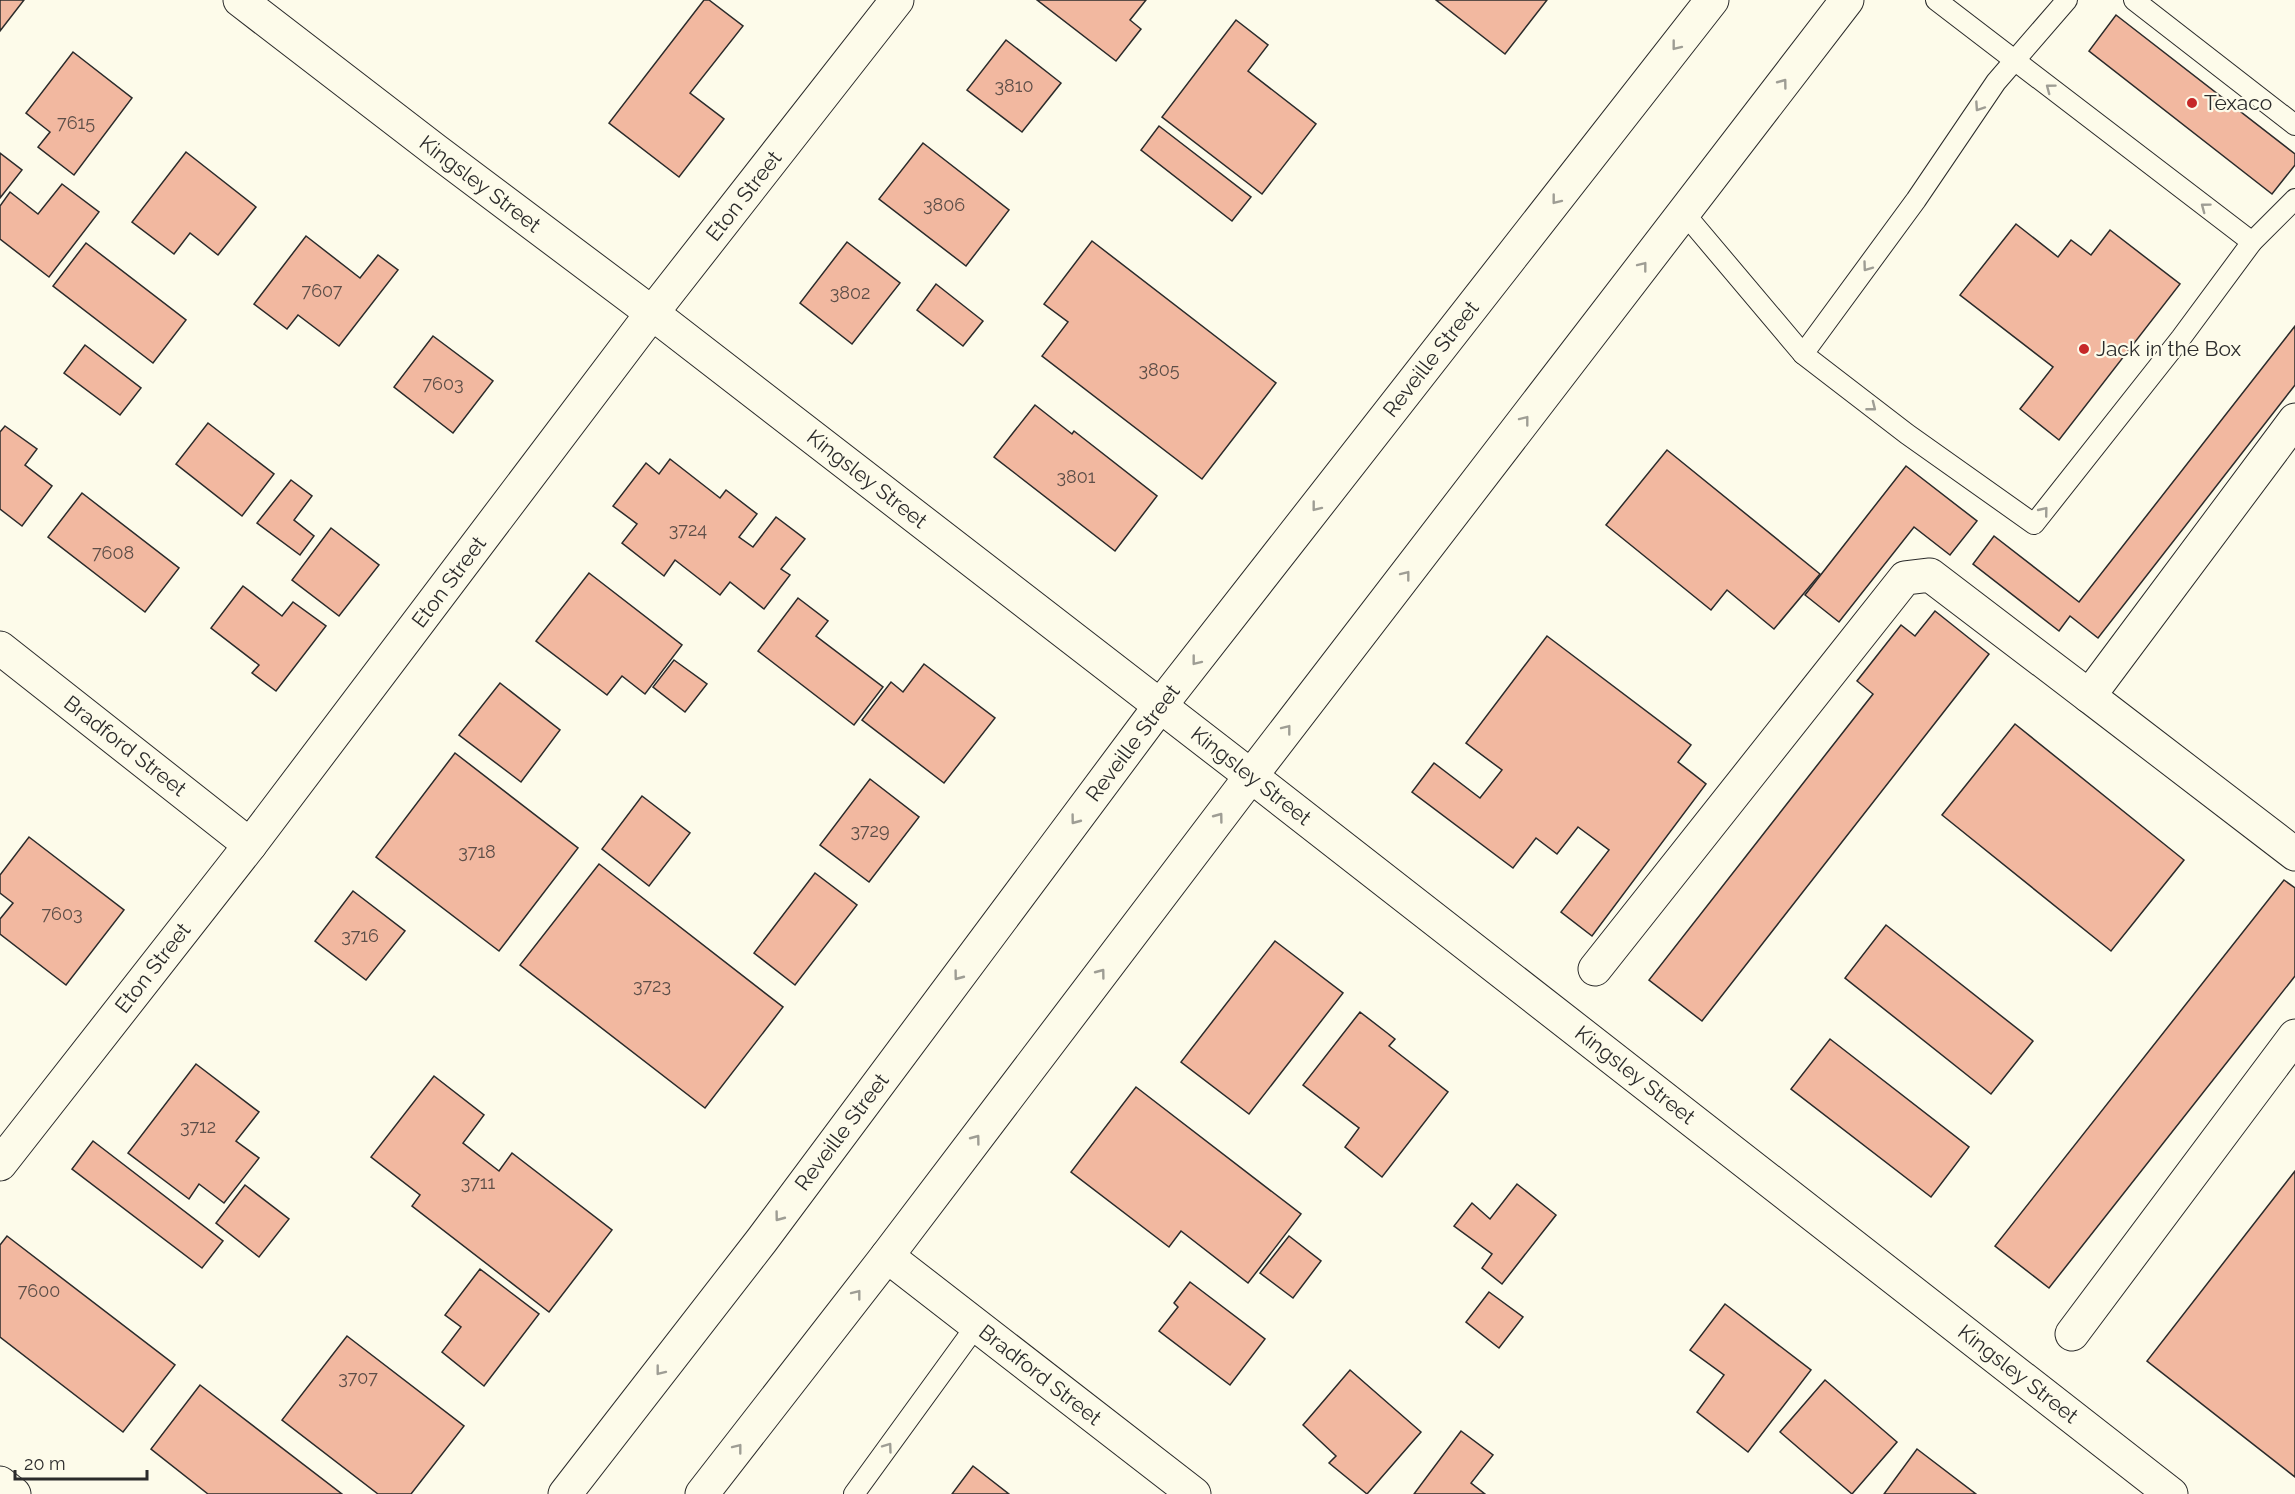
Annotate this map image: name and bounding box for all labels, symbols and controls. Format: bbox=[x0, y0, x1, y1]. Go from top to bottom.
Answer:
one-way arrow bbox=[1672, 39, 1683, 50]
house number: 3810 bbox=[994, 75, 1034, 96]
one-way arrow bbox=[1776, 78, 1787, 89]
one-way arrow bbox=[2046, 84, 2057, 95]
place label: Texaco bbox=[2204, 90, 2272, 115]
marker: Texaco bbox=[2185, 96, 2199, 110]
one-way arrow bbox=[1975, 100, 1986, 111]
house number: 7615 bbox=[57, 112, 95, 133]
street label: Kingsley Street bbox=[415, 130, 546, 237]
street label: Eton Street bbox=[701, 146, 787, 246]
one-way arrow bbox=[1552, 193, 1563, 204]
house number: 3806 bbox=[923, 194, 965, 215]
one-way arrow bbox=[2201, 203, 2212, 214]
one-way arrow bbox=[1863, 260, 1874, 271]
one-way arrow bbox=[1636, 261, 1647, 272]
house number: 7607 bbox=[302, 280, 343, 301]
house number: 3802 bbox=[830, 282, 870, 303]
street label: Reveille Street bbox=[1378, 296, 1484, 422]
place label: Jack in the Box bbox=[2096, 336, 2242, 361]
marker: Jack in the Box bbox=[2077, 342, 2091, 356]
house number: 3805 bbox=[1138, 359, 1180, 380]
house number: 7603 bbox=[422, 373, 464, 394]
one-way arrow bbox=[1865, 400, 1876, 411]
one-way arrow bbox=[1517, 416, 1528, 427]
street label: Kingsley Street bbox=[802, 424, 932, 533]
house number: 3801 bbox=[1056, 466, 1096, 487]
one-way arrow bbox=[1313, 500, 1324, 511]
one-way arrow bbox=[2037, 507, 2048, 518]
house number: 3724 bbox=[669, 519, 707, 540]
street label: Eton Street bbox=[406, 531, 491, 632]
house number: 7608 bbox=[92, 542, 134, 563]
one-way arrow bbox=[1398, 570, 1409, 581]
one-way arrow bbox=[1192, 654, 1203, 665]
street label: Reveille Street bbox=[1080, 679, 1185, 806]
street label: Bradford Street bbox=[59, 690, 192, 801]
street label: Kingsley Street bbox=[1186, 721, 1316, 830]
one-way arrow bbox=[1279, 725, 1290, 736]
one-way arrow bbox=[1071, 813, 1082, 824]
one-way arrow bbox=[1212, 813, 1223, 824]
house number: 3729 bbox=[850, 820, 890, 841]
house number: 3718 bbox=[458, 841, 496, 862]
house number: 7603 bbox=[41, 903, 83, 924]
street label: Eton Street bbox=[110, 918, 196, 1018]
house number: 3716 bbox=[341, 925, 379, 946]
one-way arrow bbox=[1094, 968, 1105, 979]
one-way arrow bbox=[955, 970, 966, 981]
house number: 3723 bbox=[633, 975, 671, 996]
street label: Kingsley Street bbox=[1570, 1020, 1700, 1129]
street label: Reveille Street bbox=[789, 1068, 894, 1195]
house number: 3712 bbox=[180, 1116, 216, 1137]
one-way arrow bbox=[968, 1134, 979, 1145]
house number: 3711 bbox=[461, 1172, 496, 1193]
one-way arrow bbox=[775, 1210, 786, 1221]
house number: 7600 bbox=[18, 1280, 60, 1301]
one-way arrow bbox=[850, 1290, 861, 1301]
street label: Bradford Street bbox=[974, 1319, 1107, 1430]
street label: Kingsley Street bbox=[1953, 1319, 2083, 1428]
one-way arrow bbox=[656, 1364, 667, 1375]
house number: 3707 bbox=[338, 1367, 378, 1388]
one-way arrow bbox=[881, 1442, 892, 1453]
scale bar bbox=[15, 1443, 147, 1481]
one-way arrow bbox=[730, 1444, 741, 1455]
text: 20 m bbox=[24, 1453, 66, 1474]

